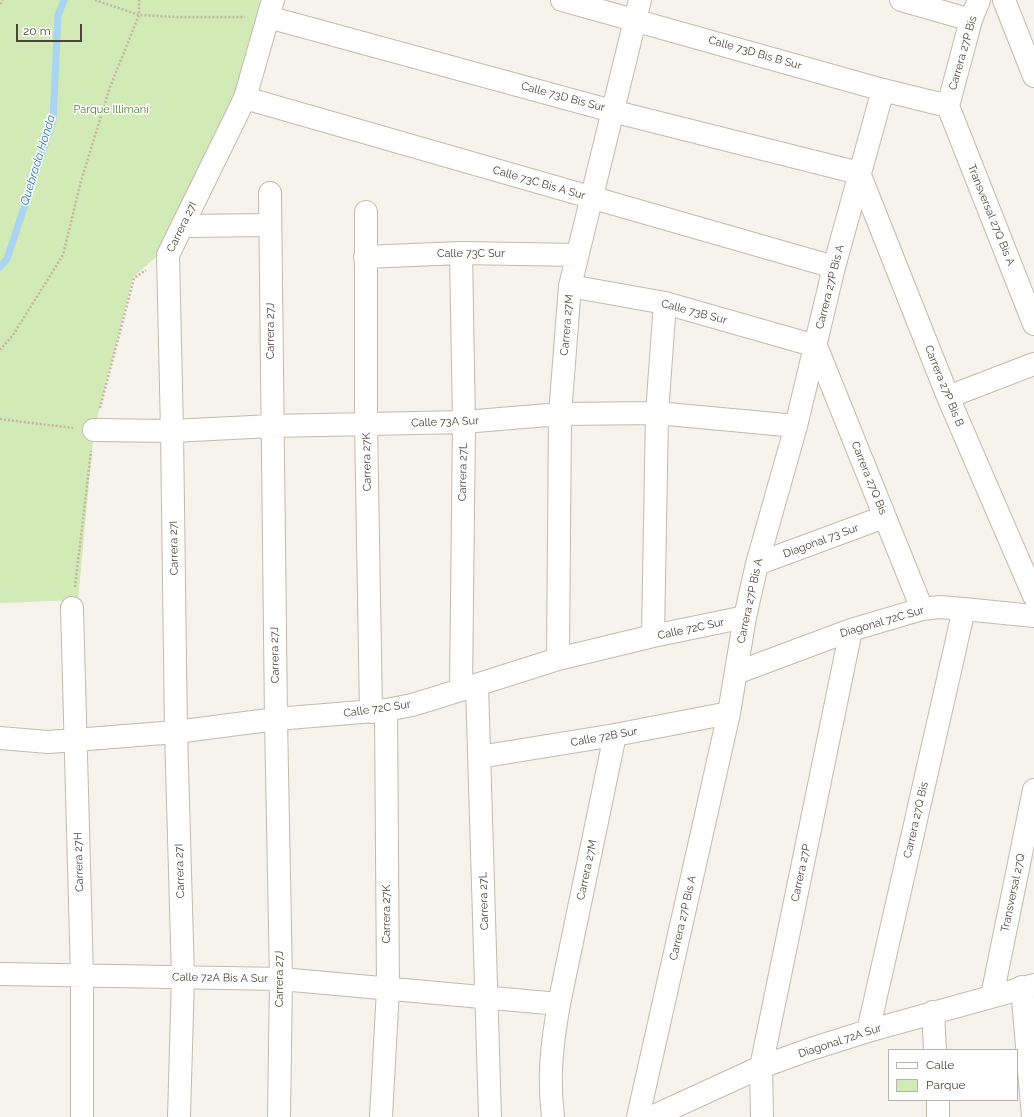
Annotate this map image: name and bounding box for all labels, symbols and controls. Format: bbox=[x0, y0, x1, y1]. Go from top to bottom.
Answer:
street label: Carrera 27P Bis bbox=[946, 14, 980, 92]
scale bar bbox=[18, 16, 84, 42]
text: 20 m bbox=[23, 24, 51, 38]
street label: Calle 73D Bis B Sur bbox=[707, 33, 803, 73]
street label: Calle 73D Bis Sur bbox=[520, 79, 606, 115]
park label: Parque Illimaní bbox=[73, 103, 149, 117]
water label: Quebrada Honda bbox=[17, 113, 59, 207]
street label: Transversal 27Q Bis A bbox=[965, 162, 1017, 268]
street label: Calle 73C Bis A Sur bbox=[491, 163, 587, 203]
street label: Carrera 27I bbox=[164, 200, 200, 254]
street label: Carrera 27P Bis A bbox=[813, 243, 847, 331]
street label: Calle 73C Sur bbox=[437, 247, 505, 261]
street label: Carrera 27M bbox=[558, 294, 576, 356]
street label: Calle 73B Sur bbox=[660, 297, 728, 327]
street label: Carrera 27J bbox=[264, 303, 278, 359]
street label: Carrera 27P Bis B bbox=[922, 343, 966, 429]
street label: Calle 73A Sur bbox=[411, 414, 479, 430]
street label: Carrera 27K bbox=[360, 432, 374, 492]
street label: Carrera 27Q Bis bbox=[848, 439, 890, 517]
street label: Carrera 27L bbox=[456, 443, 470, 501]
street label: Carrera 27I bbox=[167, 521, 181, 575]
street label: Diagonal 73 Sur bbox=[781, 521, 861, 561]
street label: Carrera 27P Bis A bbox=[735, 557, 765, 645]
street label: Diagonal 72C Sur bbox=[838, 604, 926, 640]
street label: Calle 72C Sur bbox=[656, 615, 726, 643]
street label: Carrera 27J bbox=[268, 627, 282, 683]
street label: Calle 72C Sur bbox=[342, 698, 412, 720]
street label: Calle 72B Sur bbox=[570, 725, 638, 749]
street label: Carrera 27Q Bis bbox=[901, 781, 931, 859]
street label: Carrera 27H bbox=[71, 832, 87, 892]
street label: Carrera 27M bbox=[574, 839, 600, 901]
street label: Carrera 27P bbox=[788, 843, 814, 903]
street label: Carrera 27I bbox=[172, 844, 188, 898]
street label: Transversal 27Q bbox=[998, 852, 1028, 934]
street label: Carrera 27L bbox=[476, 872, 492, 930]
street label: Carrera 27P Bis A bbox=[667, 874, 699, 962]
street label: Carrera 27K bbox=[380, 885, 394, 943]
street label: Carrera 27J bbox=[273, 951, 287, 1007]
street label: Calle 72A Bis A Sur bbox=[172, 971, 268, 985]
street label: Diagonal 72A Sur bbox=[797, 1021, 883, 1061]
legend bbox=[888, 1049, 1018, 1101]
text: Calle bbox=[926, 1058, 954, 1072]
text: Parque bbox=[926, 1078, 966, 1092]

